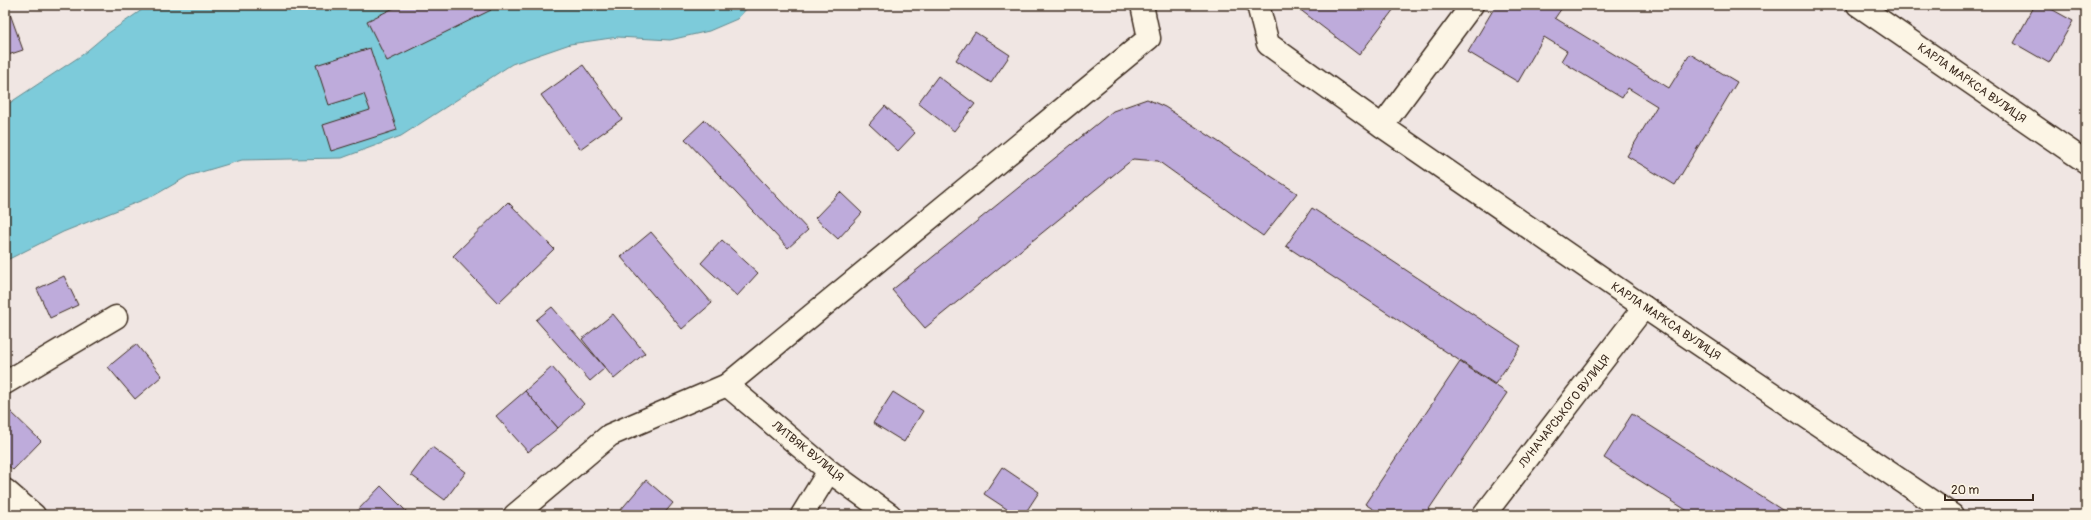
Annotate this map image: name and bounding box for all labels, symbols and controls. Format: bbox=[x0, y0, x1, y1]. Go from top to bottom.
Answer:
street label: КАРЛА МАРКСА ВУЛИЦЯ bbox=[1914, 40, 2029, 127]
street label: КАРЛА МАРКСА ВУЛИЦЯ bbox=[1608, 279, 1724, 364]
street label: ЛУНАЧАРСЬКОГО ВУЛИЦЯ bbox=[1515, 352, 1613, 472]
street label: ЛИТВЯК ВУЛИЦЯ bbox=[768, 417, 847, 485]
scale bar bbox=[1945, 476, 2033, 502]
text: 20 m bbox=[1951, 483, 1980, 498]

